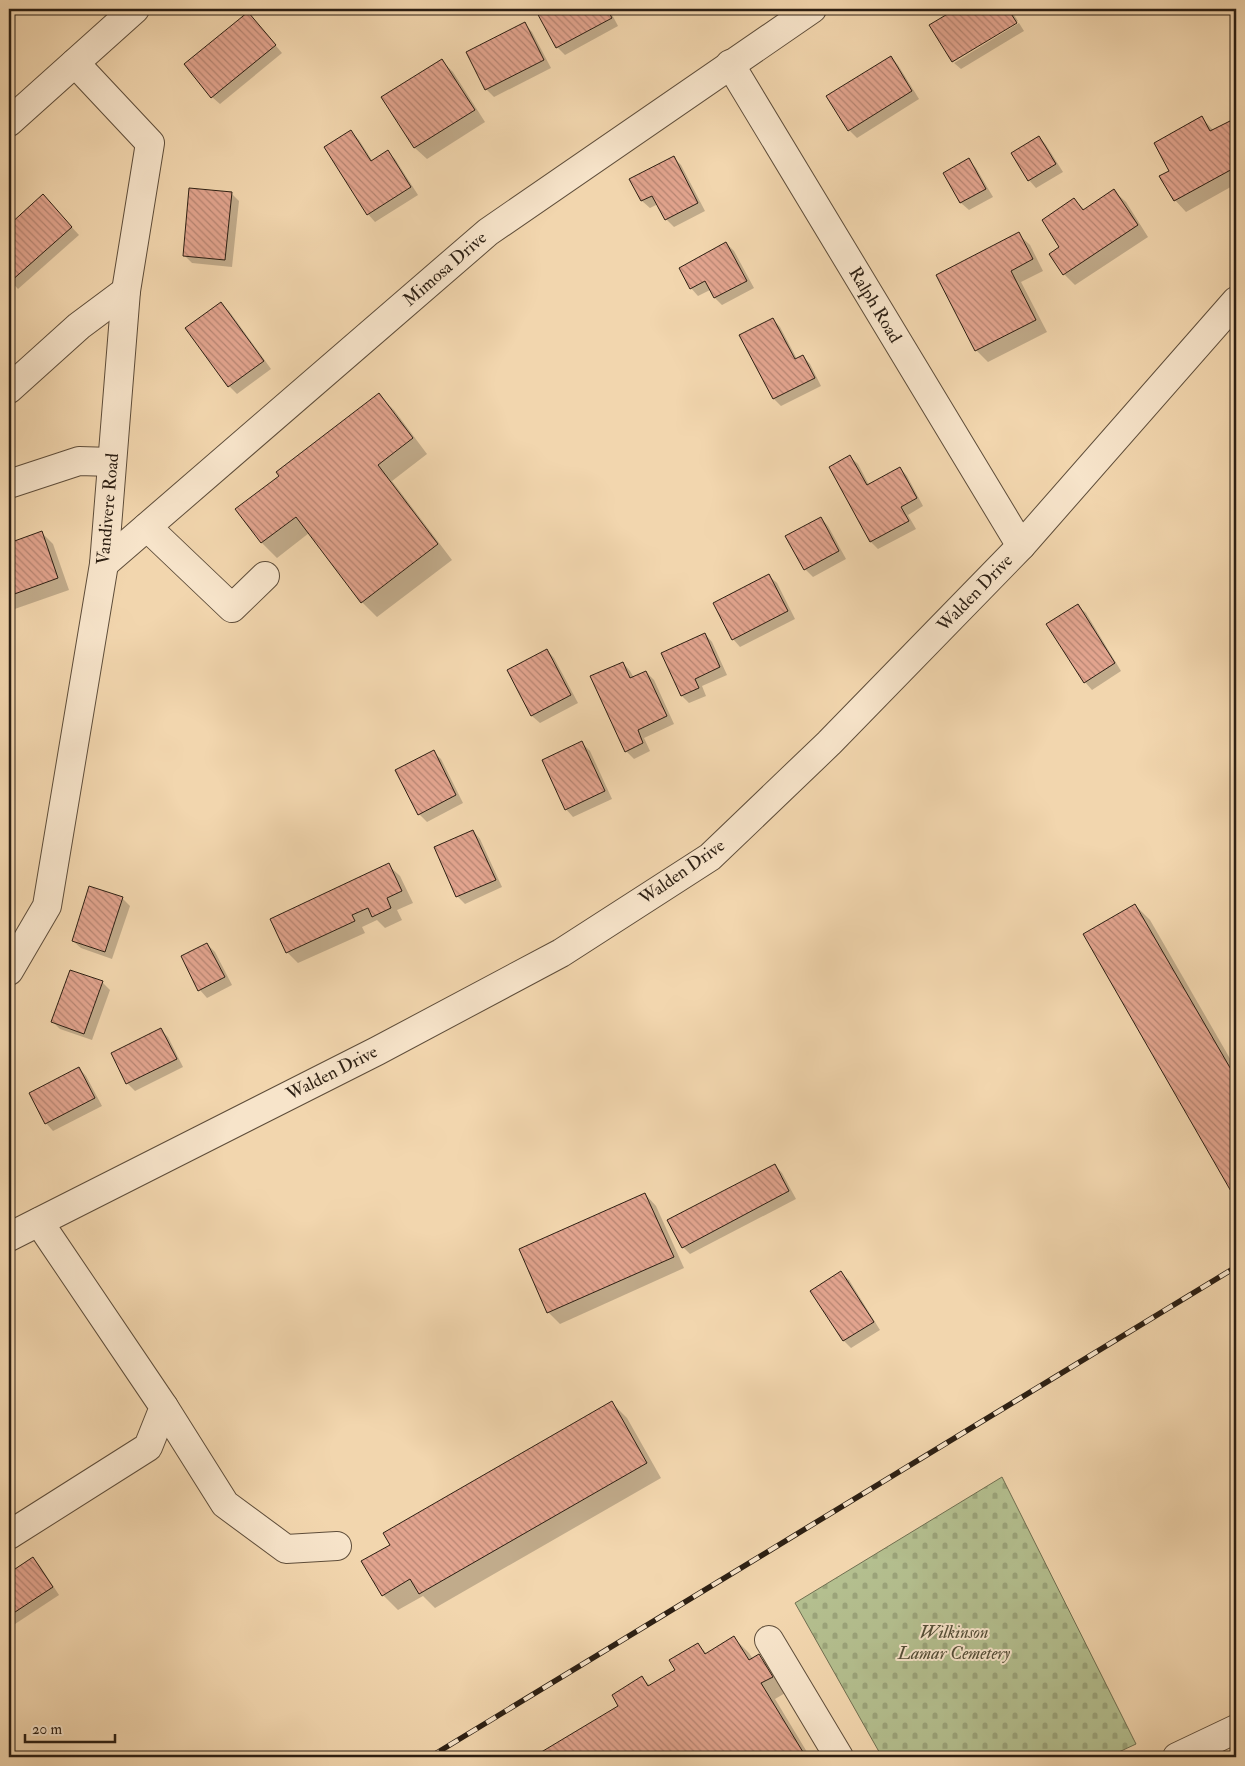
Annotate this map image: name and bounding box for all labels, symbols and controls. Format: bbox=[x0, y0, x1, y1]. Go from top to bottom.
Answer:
street label: Mimosa Drive bbox=[398, 226, 492, 312]
street label: Ralph Road bbox=[843, 263, 907, 347]
street label: Vandivere Road bbox=[92, 452, 124, 566]
street label: Walden Drive bbox=[932, 549, 1018, 637]
street label: Walden Drive bbox=[634, 834, 730, 910]
street label: Walden Drive bbox=[282, 1040, 382, 1106]
park label: Wilkinson Lamar Cemetery bbox=[897, 1621, 1011, 1665]
scale bar bbox=[25, 1711, 115, 1743]
text: 20 m bbox=[32, 1720, 62, 1739]

